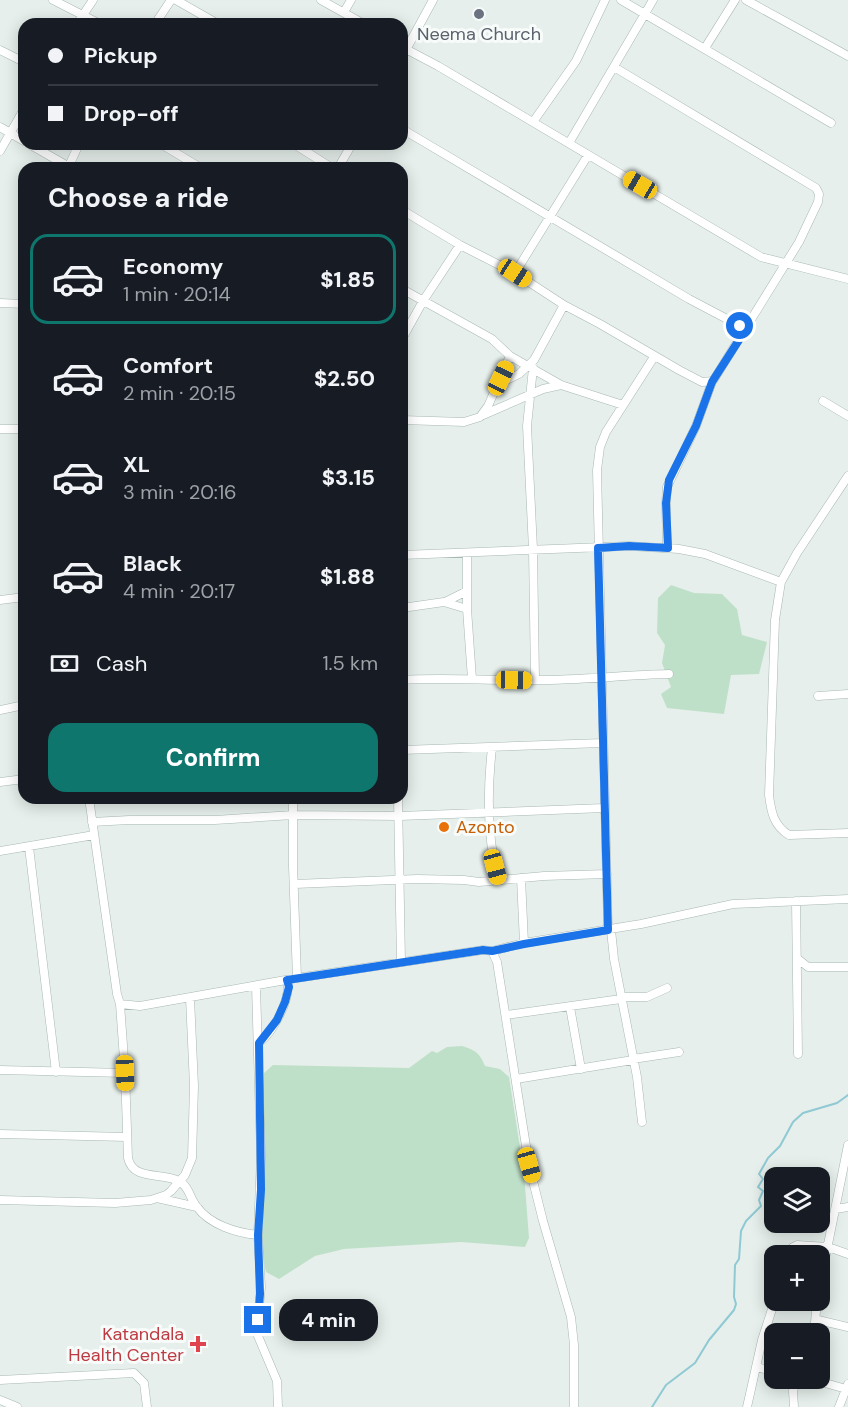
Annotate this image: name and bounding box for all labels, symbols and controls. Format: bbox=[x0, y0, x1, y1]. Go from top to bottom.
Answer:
marker: Neema Church bbox=[472, 7, 486, 21]
place label: Neema Church bbox=[417, 22, 541, 46]
text: Pickup bbox=[84, 41, 158, 70]
text: Drop-off bbox=[84, 99, 179, 128]
car bbox=[620, 168, 660, 202]
text: Choose a ride bbox=[48, 180, 229, 215]
icon: car bbox=[51, 252, 105, 306]
text: Economy bbox=[123, 252, 223, 281]
car bbox=[495, 256, 535, 290]
text: $1.85 bbox=[320, 265, 375, 294]
text: 1 min · 20:14 bbox=[123, 281, 231, 307]
route start bbox=[726, 312, 753, 339]
icon: car bbox=[51, 351, 105, 405]
text: Comfort bbox=[123, 351, 213, 380]
car bbox=[485, 358, 517, 398]
text: $2.50 bbox=[314, 364, 375, 393]
text: 2 min · 20:15 bbox=[123, 380, 236, 406]
icon: car bbox=[51, 450, 105, 504]
text: XL bbox=[123, 450, 150, 479]
text: $3.15 bbox=[322, 463, 375, 492]
text: 3 min · 20:16 bbox=[123, 479, 237, 505]
icon: car bbox=[51, 549, 105, 603]
text: Black bbox=[123, 549, 182, 578]
text: $1.88 bbox=[320, 562, 375, 591]
text: 4 min · 20:17 bbox=[123, 578, 235, 604]
icon: cash bbox=[48, 647, 81, 680]
text: Cash bbox=[96, 649, 147, 678]
text: 1.5 km bbox=[322, 650, 378, 676]
car bbox=[496, 671, 532, 689]
button: Confirm bbox=[48, 723, 378, 792]
place label: Azonto bbox=[456, 815, 515, 839]
marker: Azonto bbox=[437, 820, 451, 834]
car bbox=[482, 847, 508, 887]
car bbox=[115, 1055, 135, 1091]
car bbox=[515, 1145, 543, 1185]
map controls bbox=[764, 1167, 830, 1389]
button: layers bbox=[764, 1167, 830, 1233]
button: + bbox=[764, 1245, 830, 1311]
callout: 4 min bbox=[279, 1299, 378, 1341]
route end bbox=[244, 1306, 271, 1333]
text: 4 min bbox=[301, 1307, 356, 1333]
place label: Katandala Health Center bbox=[68, 1322, 184, 1367]
button: − bbox=[764, 1323, 830, 1389]
marker: Katandala Health Center bbox=[189, 1335, 207, 1353]

